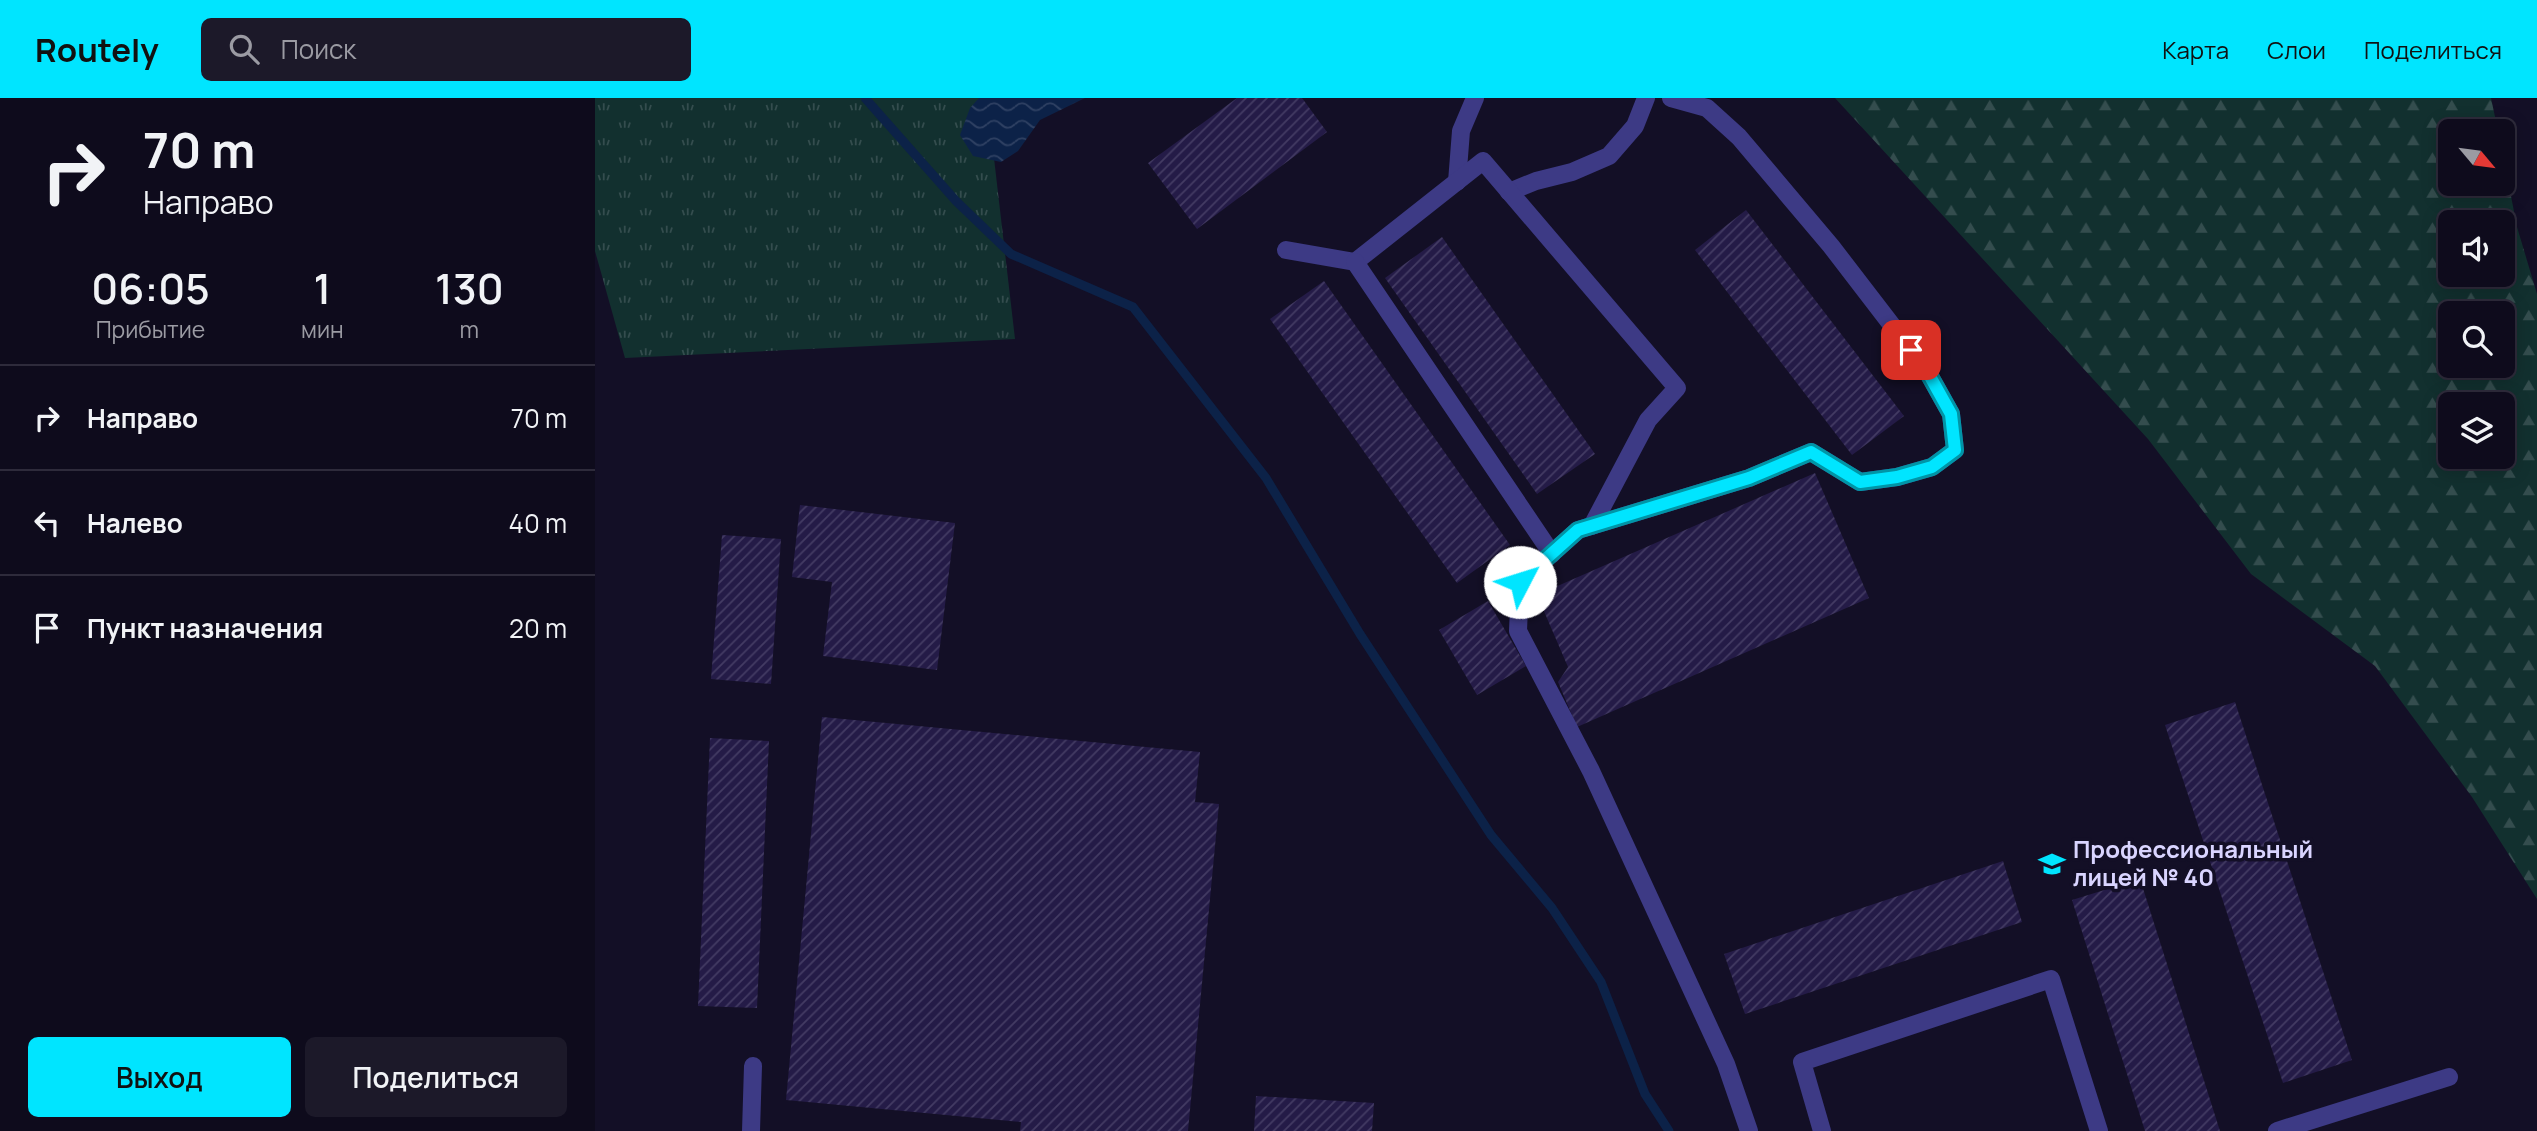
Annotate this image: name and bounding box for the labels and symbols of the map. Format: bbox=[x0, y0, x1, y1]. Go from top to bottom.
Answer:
north arrow bbox=[2438, 119, 2515, 196]
pin bbox=[1881, 320, 1941, 380]
position arrow bbox=[1483, 545, 1557, 619]
place label: Профессиональный лицей № 40 bbox=[2073, 832, 2313, 893]
school or university icon: Профессиональный лицей № 40 bbox=[2037, 849, 2067, 879]

